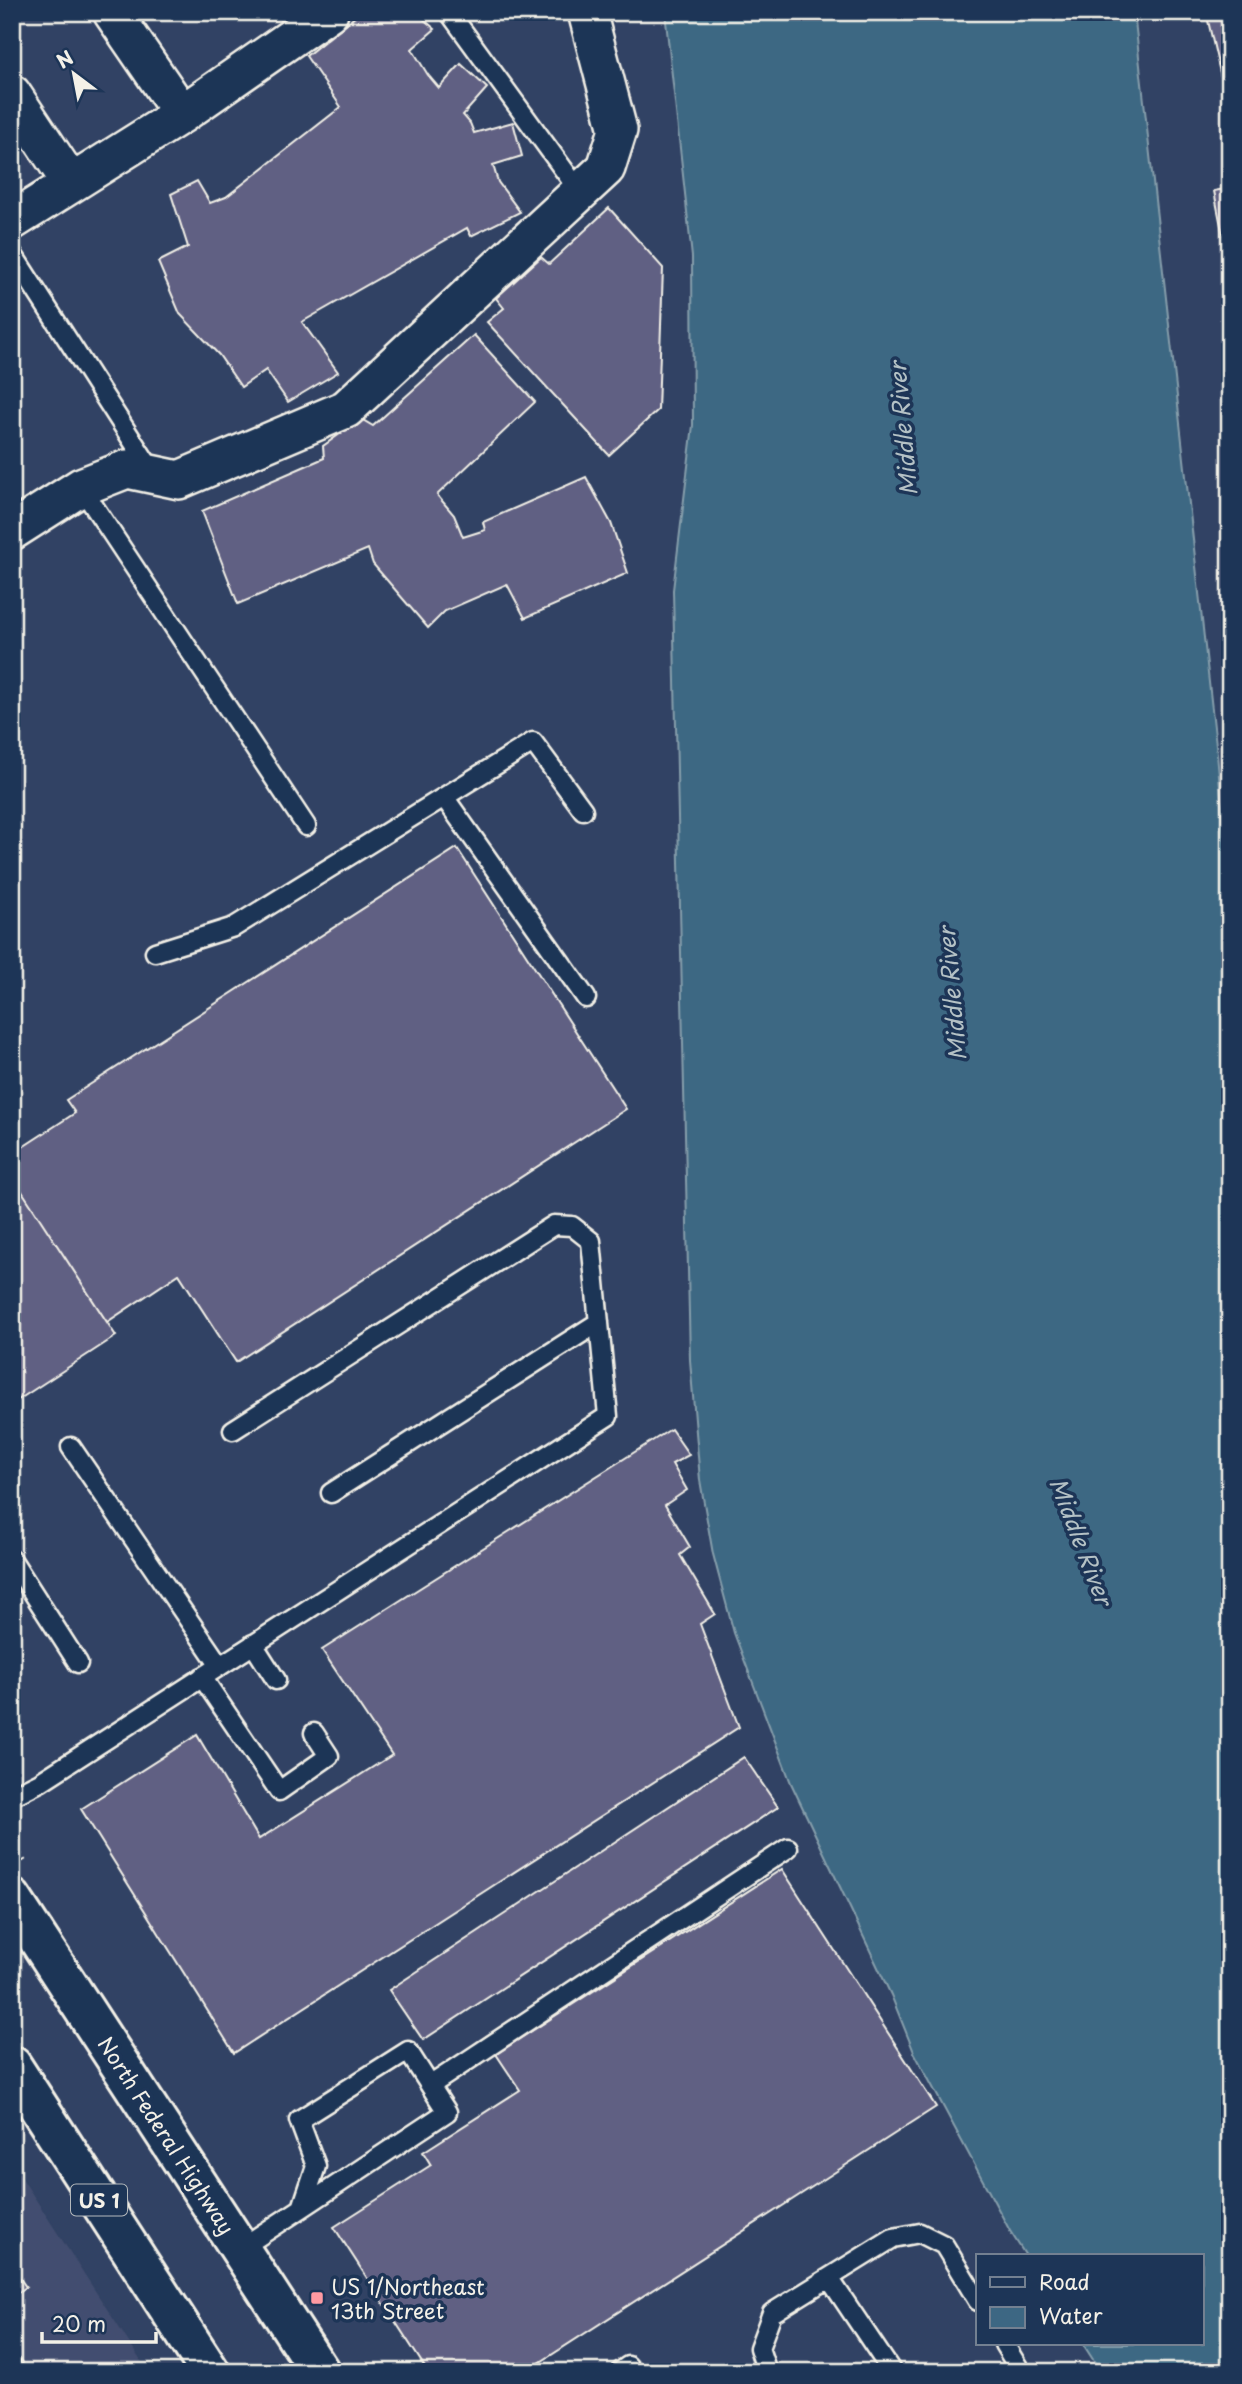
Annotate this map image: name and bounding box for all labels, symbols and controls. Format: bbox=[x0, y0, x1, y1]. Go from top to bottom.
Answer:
north arrow bbox=[38, 38, 108, 108]
text: N bbox=[51, 43, 78, 75]
water label: Middle River bbox=[878, 357, 925, 497]
water label: Middle River bbox=[927, 922, 974, 1062]
water label: Middle River bbox=[1042, 1472, 1124, 1613]
street label: North Federal Highway bbox=[91, 2030, 243, 2240]
road number: US 1 bbox=[71, 2184, 127, 2216]
legend bbox=[976, 2254, 1204, 2346]
text: Road bbox=[1039, 2265, 1090, 2297]
place label: US 1/Northeast 13th Street bbox=[331, 2270, 485, 2326]
marker: US 1/Northeast 13th Street bbox=[309, 2290, 325, 2306]
text: Water bbox=[1039, 2299, 1103, 2331]
scale bar bbox=[42, 2300, 156, 2344]
text: 20 m bbox=[52, 2307, 106, 2339]

